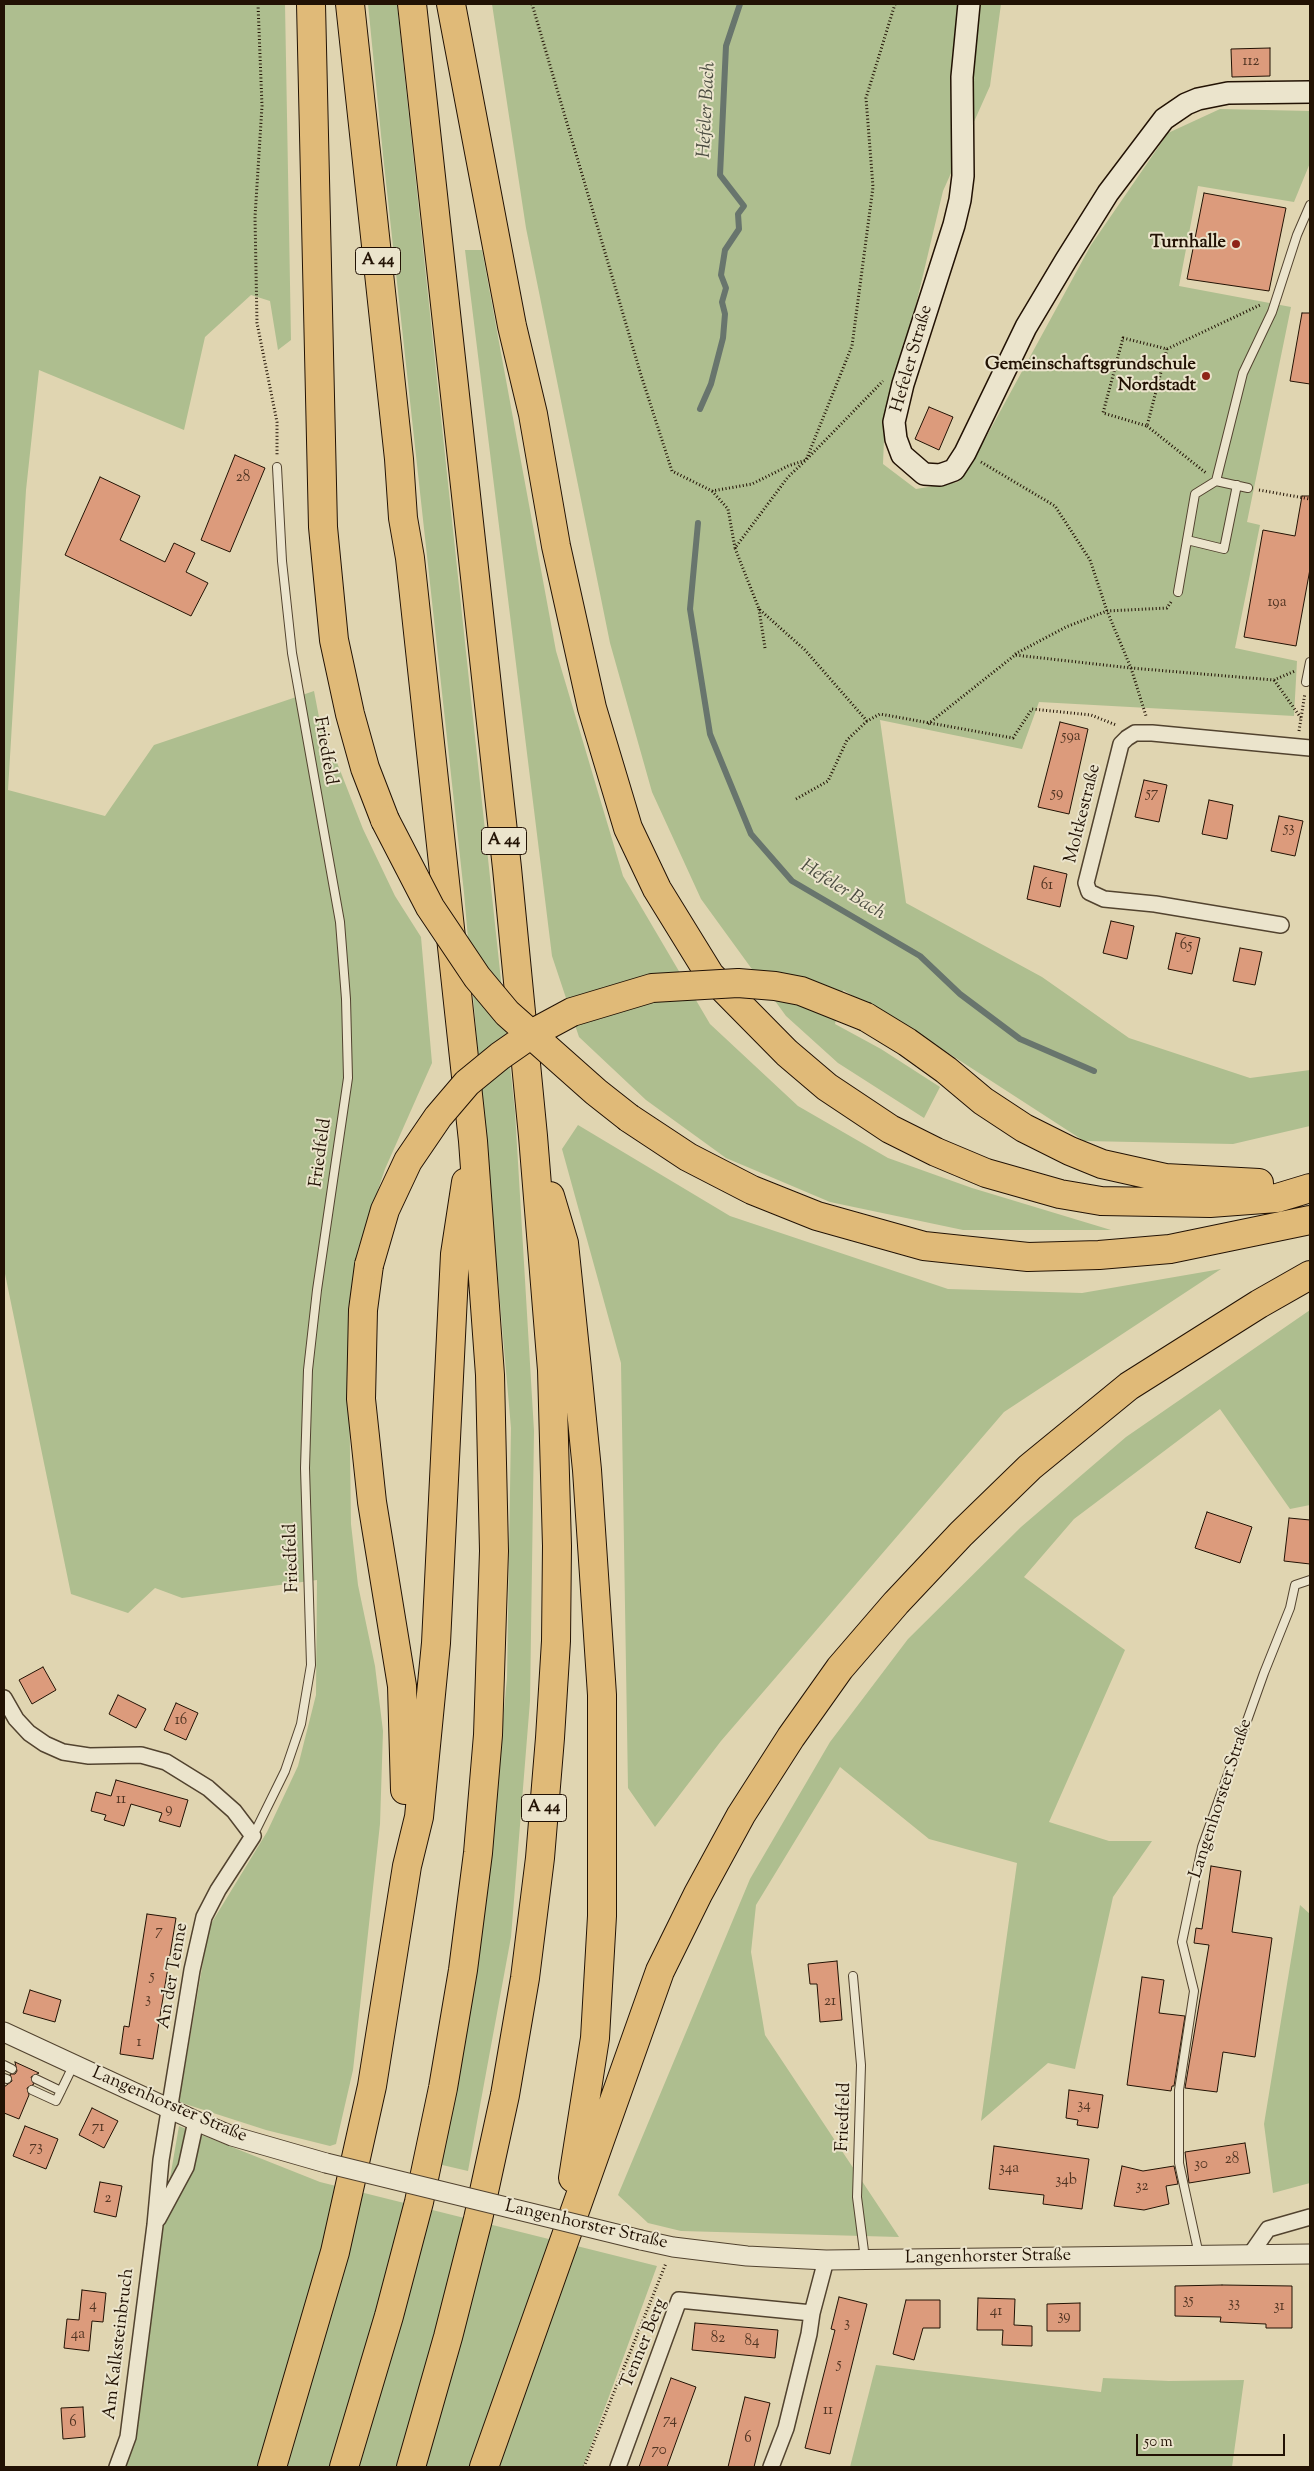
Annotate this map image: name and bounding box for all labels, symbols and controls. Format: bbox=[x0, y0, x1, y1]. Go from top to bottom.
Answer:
house number: 112 bbox=[1242, 53, 1260, 71]
water label: Hefeler Bach bbox=[694, 62, 722, 158]
place label: Turnhalle bbox=[1150, 233, 1226, 255]
marker: Turnhalle bbox=[1230, 238, 1242, 250]
road number: A 44 bbox=[356, 248, 400, 274]
street label: Hefeler Straße bbox=[887, 303, 939, 415]
place label: Gemeinschaftsgrundschule Nordstadt bbox=[985, 355, 1196, 398]
marker: Gemeinschaftsgrundschule Nordstadt bbox=[1200, 370, 1212, 382]
house number: 28 bbox=[236, 469, 250, 487]
house number: 19a bbox=[1267, 594, 1287, 612]
street label: Friedfeld bbox=[307, 715, 341, 787]
house number: 59a bbox=[1061, 728, 1081, 746]
street label: Moltkestraße bbox=[1061, 762, 1107, 866]
house number: 59 bbox=[1051, 785, 1063, 803]
house number: 57 bbox=[1146, 785, 1158, 803]
house number: 53 bbox=[1283, 820, 1295, 838]
road number: A 44 bbox=[482, 828, 526, 854]
water label: Hefeler Bach bbox=[795, 856, 889, 926]
house number: 61 bbox=[1041, 877, 1053, 895]
house number: 65 bbox=[1180, 937, 1192, 955]
street label: Friedfeld bbox=[306, 1117, 338, 1189]
street label: Friedfeld bbox=[281, 1523, 305, 1593]
house number: 16 bbox=[175, 1712, 187, 1730]
street label: Langenhorster Straße bbox=[1186, 1717, 1258, 1881]
house number: 11 bbox=[116, 1791, 126, 1809]
road number: A 44 bbox=[522, 1795, 566, 1822]
house number: 9 bbox=[165, 1801, 173, 1819]
street label: An der Tenne bbox=[154, 1921, 194, 2031]
house number: 7 bbox=[155, 1923, 163, 1941]
house number: 5 bbox=[149, 1968, 155, 1986]
house number: 3 bbox=[145, 1991, 151, 2009]
house number: 21 bbox=[824, 1993, 836, 2011]
house number: 1 bbox=[136, 2034, 142, 2052]
street label: Langenhorster Straße bbox=[88, 2064, 250, 2148]
street label: Friedfeld bbox=[833, 2082, 857, 2152]
house number: 34 bbox=[1077, 2097, 1091, 2115]
house number: 71 bbox=[92, 2119, 104, 2137]
house number: 73 bbox=[29, 2139, 43, 2157]
house number: 28 bbox=[1225, 2151, 1239, 2169]
house number: 30 bbox=[1194, 2156, 1208, 2174]
house number: 34a bbox=[999, 2160, 1019, 2178]
house number: 34b bbox=[1055, 2172, 1077, 2190]
house number: 32 bbox=[1135, 2178, 1149, 2196]
house number: 2 bbox=[104, 2190, 112, 2208]
street label: Langenhorster Straße bbox=[503, 2197, 669, 2255]
street label: Langenhorster Straße bbox=[905, 2246, 1071, 2270]
street label: Am Kalksteinbruch bbox=[100, 2267, 140, 2421]
house number: 35 bbox=[1182, 2292, 1194, 2310]
house number: 33 bbox=[1228, 2295, 1240, 2313]
street label: Tenner Berg bbox=[617, 2296, 673, 2392]
house number: 4 bbox=[89, 2297, 97, 2315]
house number: 31 bbox=[1273, 2298, 1285, 2316]
house number: 41 bbox=[990, 2303, 1002, 2321]
house number: 39 bbox=[1057, 2308, 1071, 2326]
house number: 3 bbox=[844, 2315, 850, 2333]
house number: 4a bbox=[71, 2326, 85, 2344]
house number: 82 bbox=[711, 2330, 725, 2348]
house number: 84 bbox=[745, 2333, 759, 2351]
house number: 5 bbox=[836, 2356, 842, 2374]
house number: 11 bbox=[823, 2402, 833, 2420]
house number: 74 bbox=[663, 2412, 677, 2430]
house number: 6 bbox=[69, 2414, 77, 2432]
scale bar bbox=[1139, 2424, 1288, 2456]
house number: 6 bbox=[744, 2430, 752, 2448]
text: 50 m bbox=[1144, 2432, 1173, 2453]
house number: 70 bbox=[651, 2442, 667, 2460]

